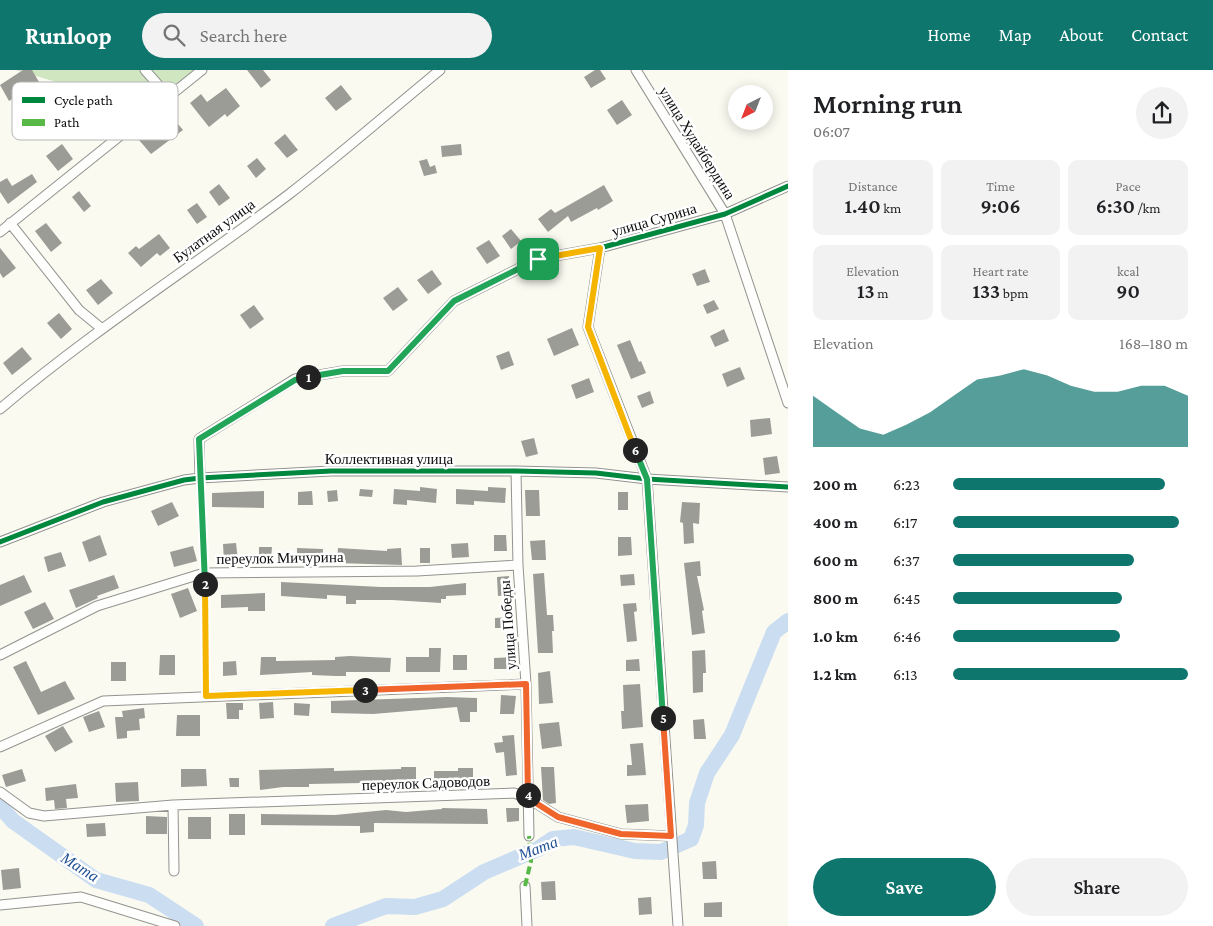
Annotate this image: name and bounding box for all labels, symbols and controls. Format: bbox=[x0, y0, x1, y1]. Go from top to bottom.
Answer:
search box bbox=[142, 13, 492, 58]
icon: search bbox=[160, 21, 188, 49]
text: Runloop bbox=[25, 22, 112, 49]
text: Search here bbox=[200, 25, 287, 46]
text: Home bbox=[928, 25, 971, 45]
text: Map bbox=[999, 25, 1031, 45]
text: About bbox=[1059, 25, 1103, 45]
text: Contact bbox=[1131, 25, 1188, 45]
legend bbox=[12, 82, 178, 140]
street label: улица Худайбердина bbox=[656, 84, 738, 203]
north arrow bbox=[728, 85, 772, 130]
map controls bbox=[728, 85, 773, 130]
button: share bbox=[1136, 87, 1188, 139]
text: Morning run bbox=[813, 88, 962, 119]
text: Cycle path bbox=[54, 92, 113, 108]
text: Path bbox=[54, 114, 80, 130]
text: 06:07 bbox=[813, 123, 850, 140]
text: Distance bbox=[848, 178, 897, 194]
text: Time bbox=[986, 178, 1015, 194]
text: Pace bbox=[1116, 178, 1141, 194]
text: 1.40 bbox=[845, 194, 881, 218]
text: 9:06 bbox=[980, 194, 1021, 218]
text: 6:30 bbox=[1096, 194, 1135, 218]
street label: Булатная улица bbox=[170, 196, 258, 266]
street label: улица Сурина bbox=[610, 200, 698, 240]
text: km bbox=[881, 200, 901, 216]
text: /km bbox=[1135, 200, 1161, 216]
pin bbox=[517, 238, 559, 280]
icon: arrive bbox=[524, 245, 552, 273]
text: Elevation bbox=[846, 263, 899, 279]
text: Heart rate bbox=[973, 263, 1028, 279]
text: kcal bbox=[1117, 263, 1139, 279]
text: 13 bbox=[857, 279, 875, 303]
text: 133 bbox=[972, 279, 1000, 303]
text: 90 bbox=[1116, 279, 1140, 303]
text: m bbox=[875, 285, 889, 301]
text: bpm bbox=[1000, 285, 1029, 301]
text: Elevation bbox=[813, 335, 874, 352]
text: 168–180 m bbox=[1119, 335, 1188, 352]
pin: 1 bbox=[296, 364, 320, 390]
text: 1 bbox=[306, 369, 311, 385]
pin: 6 bbox=[622, 438, 648, 462]
text: 6 bbox=[632, 442, 639, 458]
street label: Коллективная улица bbox=[325, 451, 454, 467]
text: 200 m bbox=[813, 476, 857, 493]
text: 6:23 bbox=[893, 476, 920, 493]
text: 400 m bbox=[813, 514, 858, 531]
text: 6:17 bbox=[893, 514, 917, 531]
street label: переулок Мичурина bbox=[216, 549, 344, 567]
text: 600 m bbox=[813, 552, 858, 569]
text: 6:37 bbox=[893, 552, 920, 569]
pin: 2 bbox=[192, 572, 218, 596]
text: 2 bbox=[202, 576, 209, 592]
street label: улица Победы bbox=[497, 580, 519, 670]
text: 800 m bbox=[813, 590, 858, 607]
text: 6:45 bbox=[893, 590, 920, 607]
text: 1.0 km bbox=[813, 628, 858, 645]
text: 6:46 bbox=[893, 628, 921, 645]
text: 1.2 km bbox=[813, 666, 857, 683]
text: 6:13 bbox=[893, 666, 918, 683]
pin: 3 bbox=[352, 678, 378, 702]
text: 3 bbox=[362, 682, 369, 698]
pin: 5 bbox=[650, 706, 676, 730]
text: 5 bbox=[660, 710, 667, 726]
street label: переулок Садоводов bbox=[362, 773, 490, 793]
pin: 4 bbox=[516, 782, 540, 808]
text: 4 bbox=[525, 787, 532, 803]
water label: Мата bbox=[515, 833, 560, 864]
water label: Мата bbox=[57, 848, 102, 885]
button: Save bbox=[813, 858, 996, 916]
button: Share bbox=[1006, 858, 1188, 916]

